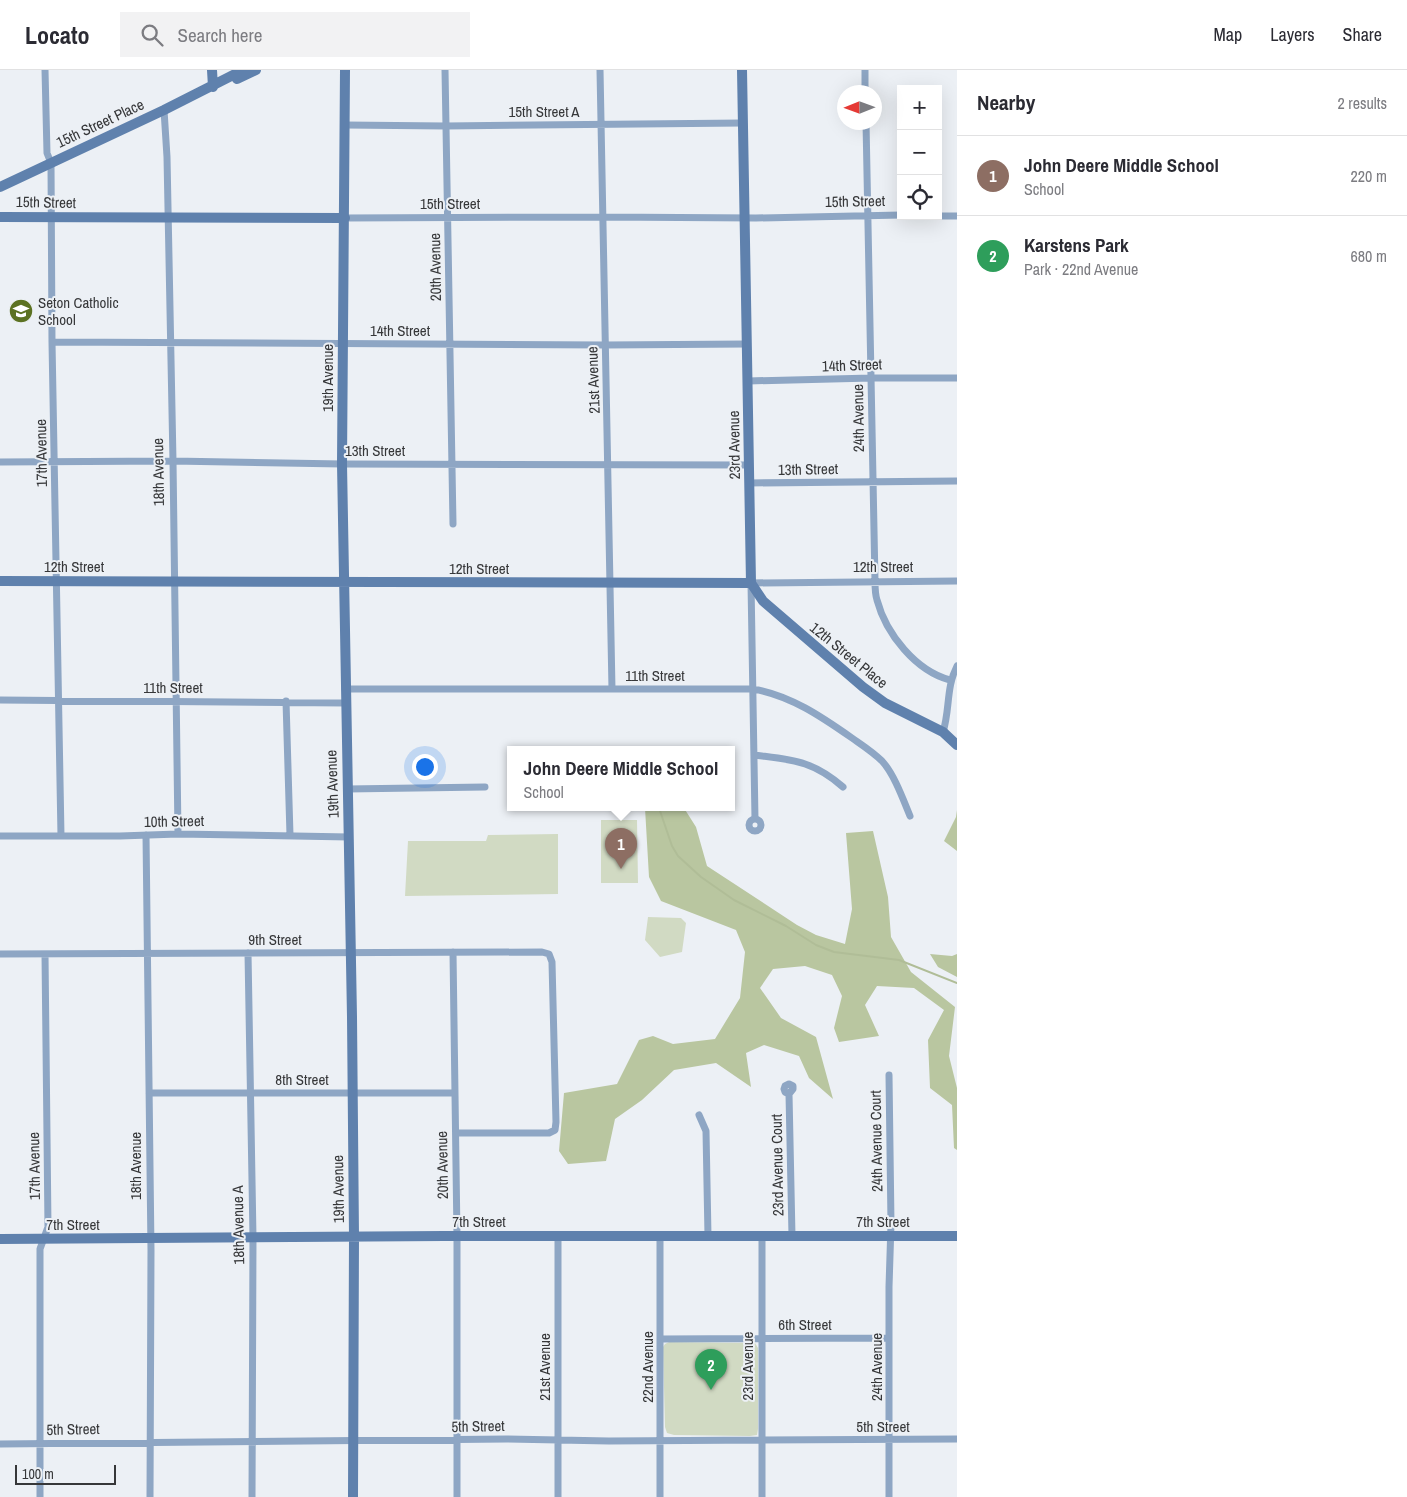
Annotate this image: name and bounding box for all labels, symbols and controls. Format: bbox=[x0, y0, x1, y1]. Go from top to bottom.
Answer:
search box bbox=[120, 12, 470, 57]
text: Locato bbox=[25, 19, 90, 51]
icon: search bbox=[138, 21, 166, 49]
text: Search here bbox=[178, 22, 262, 48]
text: Map bbox=[1214, 22, 1242, 47]
text: Layers bbox=[1270, 22, 1315, 47]
text: Share bbox=[1343, 22, 1382, 47]
north arrow bbox=[837, 85, 882, 130]
map controls bbox=[897, 85, 942, 220]
button: + bbox=[897, 85, 942, 130]
text: Nearby bbox=[977, 88, 1035, 117]
text: 2 results bbox=[1337, 92, 1387, 114]
street label: 15th Street Place bbox=[53, 93, 147, 152]
street label: 15th Street A bbox=[508, 101, 580, 122]
button: − bbox=[897, 130, 942, 175]
text: John Deere Middle School bbox=[1024, 152, 1219, 178]
text: 1 bbox=[989, 165, 997, 187]
text: 220 m bbox=[1351, 165, 1387, 187]
button: locate bbox=[897, 175, 942, 220]
text: School bbox=[1024, 178, 1064, 200]
street label: 15th Street bbox=[825, 190, 886, 212]
street label: 15th Street bbox=[16, 191, 77, 213]
street label: 15th Street bbox=[420, 193, 481, 214]
text: Karstens Park bbox=[1024, 232, 1129, 258]
street label: 20th Avenue bbox=[424, 233, 446, 301]
text: 2 bbox=[989, 245, 997, 267]
text: 680 m bbox=[1351, 245, 1387, 267]
text: Park · 22nd Avenue bbox=[1024, 258, 1138, 280]
place label: Seton Catholic School bbox=[38, 292, 119, 330]
school or university icon: Seton Catholic School bbox=[8, 298, 34, 324]
street label: 14th Street bbox=[370, 320, 431, 341]
street label: 19th Avenue bbox=[317, 344, 338, 412]
street label: 21st Avenue bbox=[581, 346, 605, 414]
street label: 14th Street bbox=[822, 353, 883, 377]
street label: 24th Avenue bbox=[847, 384, 869, 452]
street label: 23rd Avenue bbox=[723, 410, 745, 480]
street label: 17th Avenue bbox=[30, 419, 52, 487]
street label: 18th Avenue bbox=[147, 438, 169, 506]
street label: 13th Street bbox=[345, 440, 406, 461]
street label: 13th Street bbox=[778, 458, 839, 480]
street label: 12th Street bbox=[44, 556, 105, 577]
street label: 12th Street bbox=[853, 556, 914, 577]
street label: 12th Street bbox=[449, 558, 510, 579]
street label: 12th Street Place bbox=[806, 617, 892, 693]
street label: 11th Street bbox=[625, 665, 685, 686]
street label: 11th Street bbox=[143, 677, 203, 698]
popup bbox=[507, 746, 735, 811]
street label: 19th Avenue bbox=[320, 749, 344, 818]
your location bbox=[412, 754, 438, 780]
text: John Deere Middle School bbox=[524, 755, 718, 781]
text: School bbox=[524, 781, 564, 803]
street label: 10th Street bbox=[144, 810, 205, 832]
pin: 1 bbox=[605, 828, 637, 869]
street label: 9th Street bbox=[248, 929, 302, 950]
street label: 8th Street bbox=[275, 1069, 329, 1090]
street label: 24th Avenue Court bbox=[865, 1089, 887, 1192]
street label: 23rd Avenue Court bbox=[766, 1113, 788, 1216]
street label: 20th Avenue bbox=[431, 1131, 453, 1199]
street label: 17th Avenue bbox=[23, 1132, 45, 1200]
street label: 18th Avenue bbox=[125, 1132, 146, 1200]
street label: 19th Avenue bbox=[327, 1155, 349, 1223]
street label: 18th Avenue A bbox=[227, 1184, 249, 1265]
street label: 7th Street bbox=[452, 1211, 506, 1232]
street label: 7th Street bbox=[856, 1211, 910, 1232]
street label: 7th Street bbox=[46, 1214, 100, 1235]
street label: 6th Street bbox=[778, 1314, 832, 1335]
street label: 22nd Avenue bbox=[637, 1331, 658, 1403]
street label: 23rd Avenue bbox=[737, 1331, 758, 1400]
street label: 21st Avenue bbox=[534, 1333, 555, 1401]
street label: 24th Avenue bbox=[866, 1333, 887, 1401]
pin: 2 bbox=[695, 1349, 727, 1390]
street label: 5th Street bbox=[451, 1415, 505, 1437]
street label: 5th Street bbox=[856, 1416, 910, 1437]
street label: 5th Street bbox=[46, 1418, 100, 1440]
scale bar bbox=[15, 1462, 116, 1485]
text: 100 m bbox=[22, 1465, 54, 1483]

